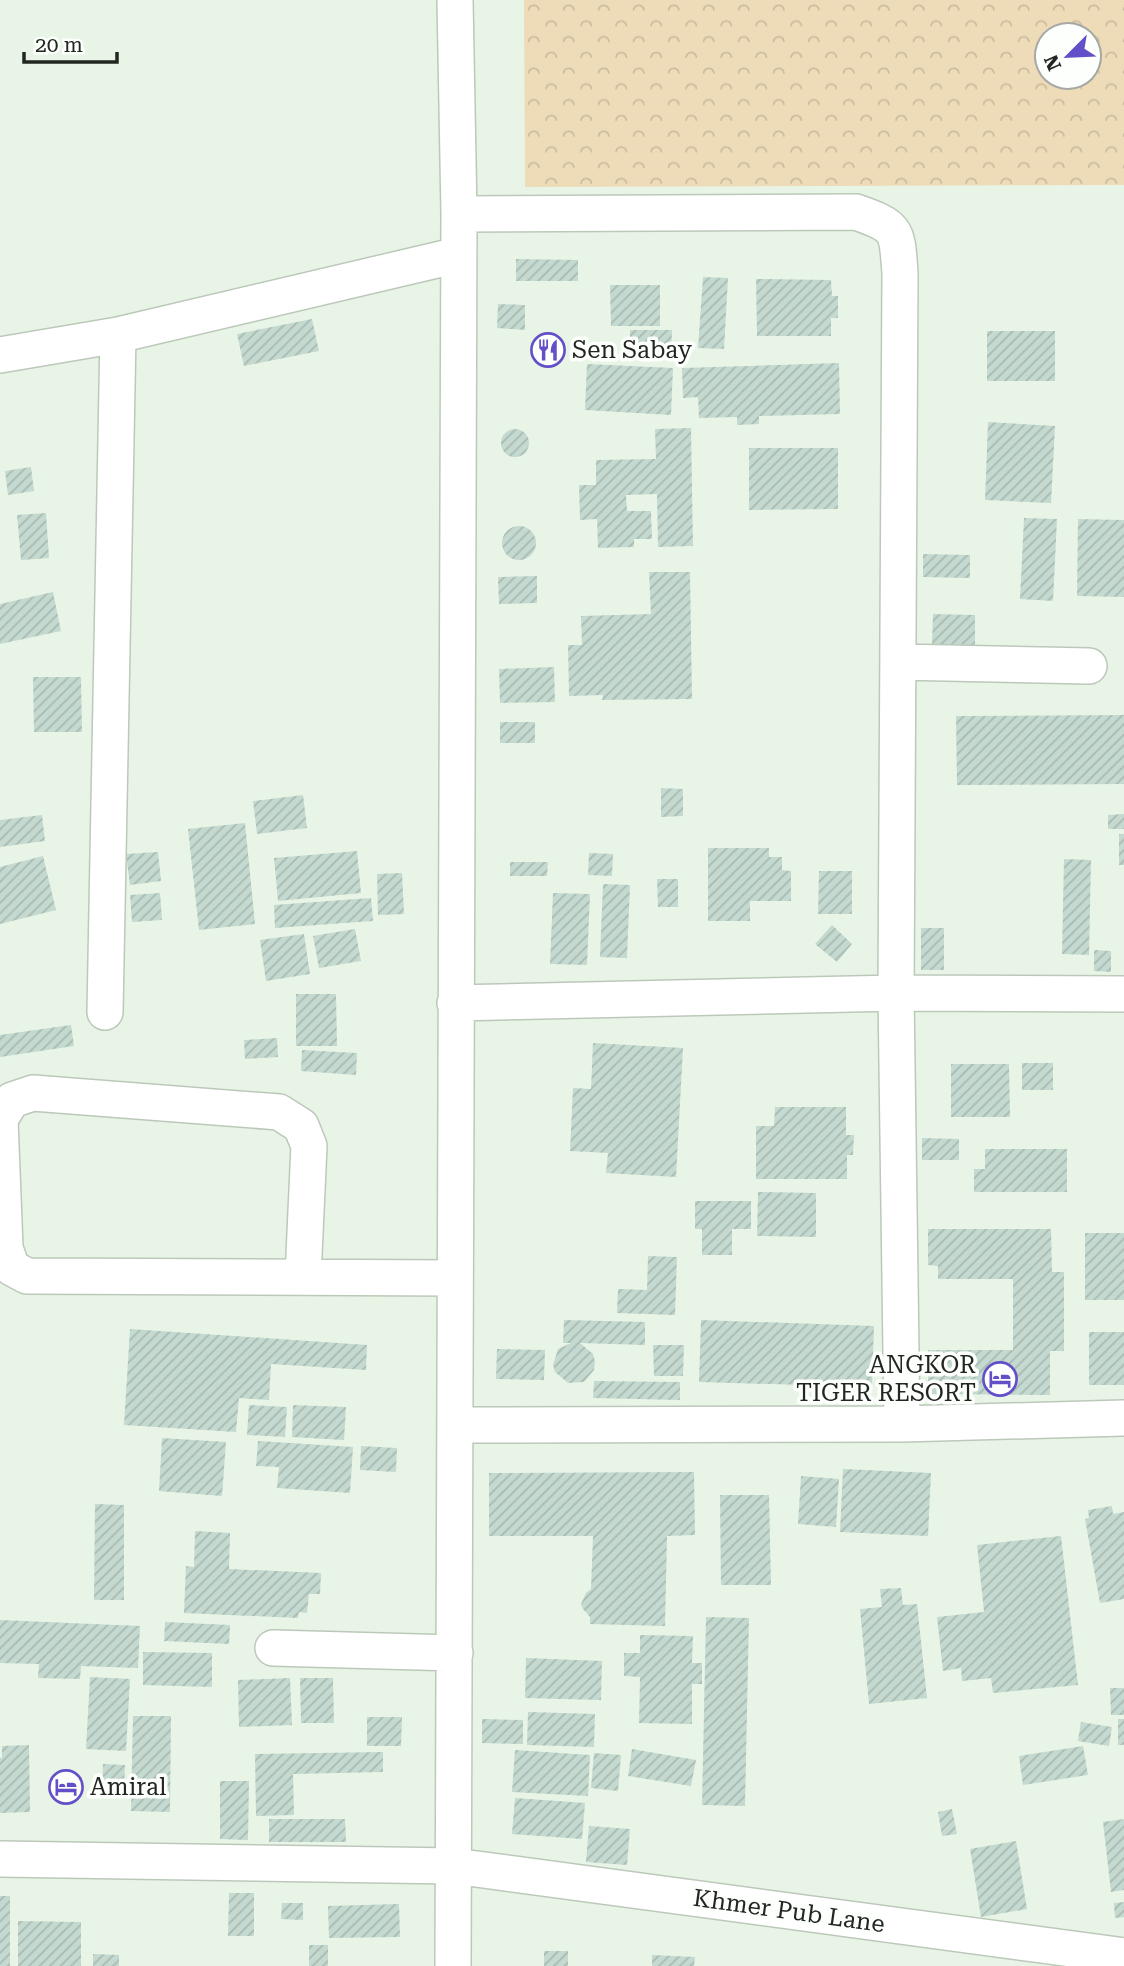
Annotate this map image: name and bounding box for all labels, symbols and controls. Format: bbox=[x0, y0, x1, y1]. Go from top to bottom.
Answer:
scale bar bbox=[24, 21, 117, 65]
north arrow bbox=[1033, 21, 1103, 91]
text: 20 m bbox=[35, 33, 83, 57]
text: N bbox=[1039, 51, 1066, 74]
restaurant icon: Sen Sabay bbox=[529, 331, 567, 369]
place label: Sen Sabay bbox=[572, 336, 693, 364]
place label: ANGKOR TIGER RESORT bbox=[796, 1351, 976, 1407]
hotel icon: ANGKOR TIGER RESORT bbox=[981, 1360, 1019, 1398]
hotel icon: Amiral bbox=[47, 1768, 85, 1806]
place label: Amiral bbox=[90, 1773, 166, 1801]
street label: Khmer Pub Lane bbox=[691, 1884, 887, 1938]

